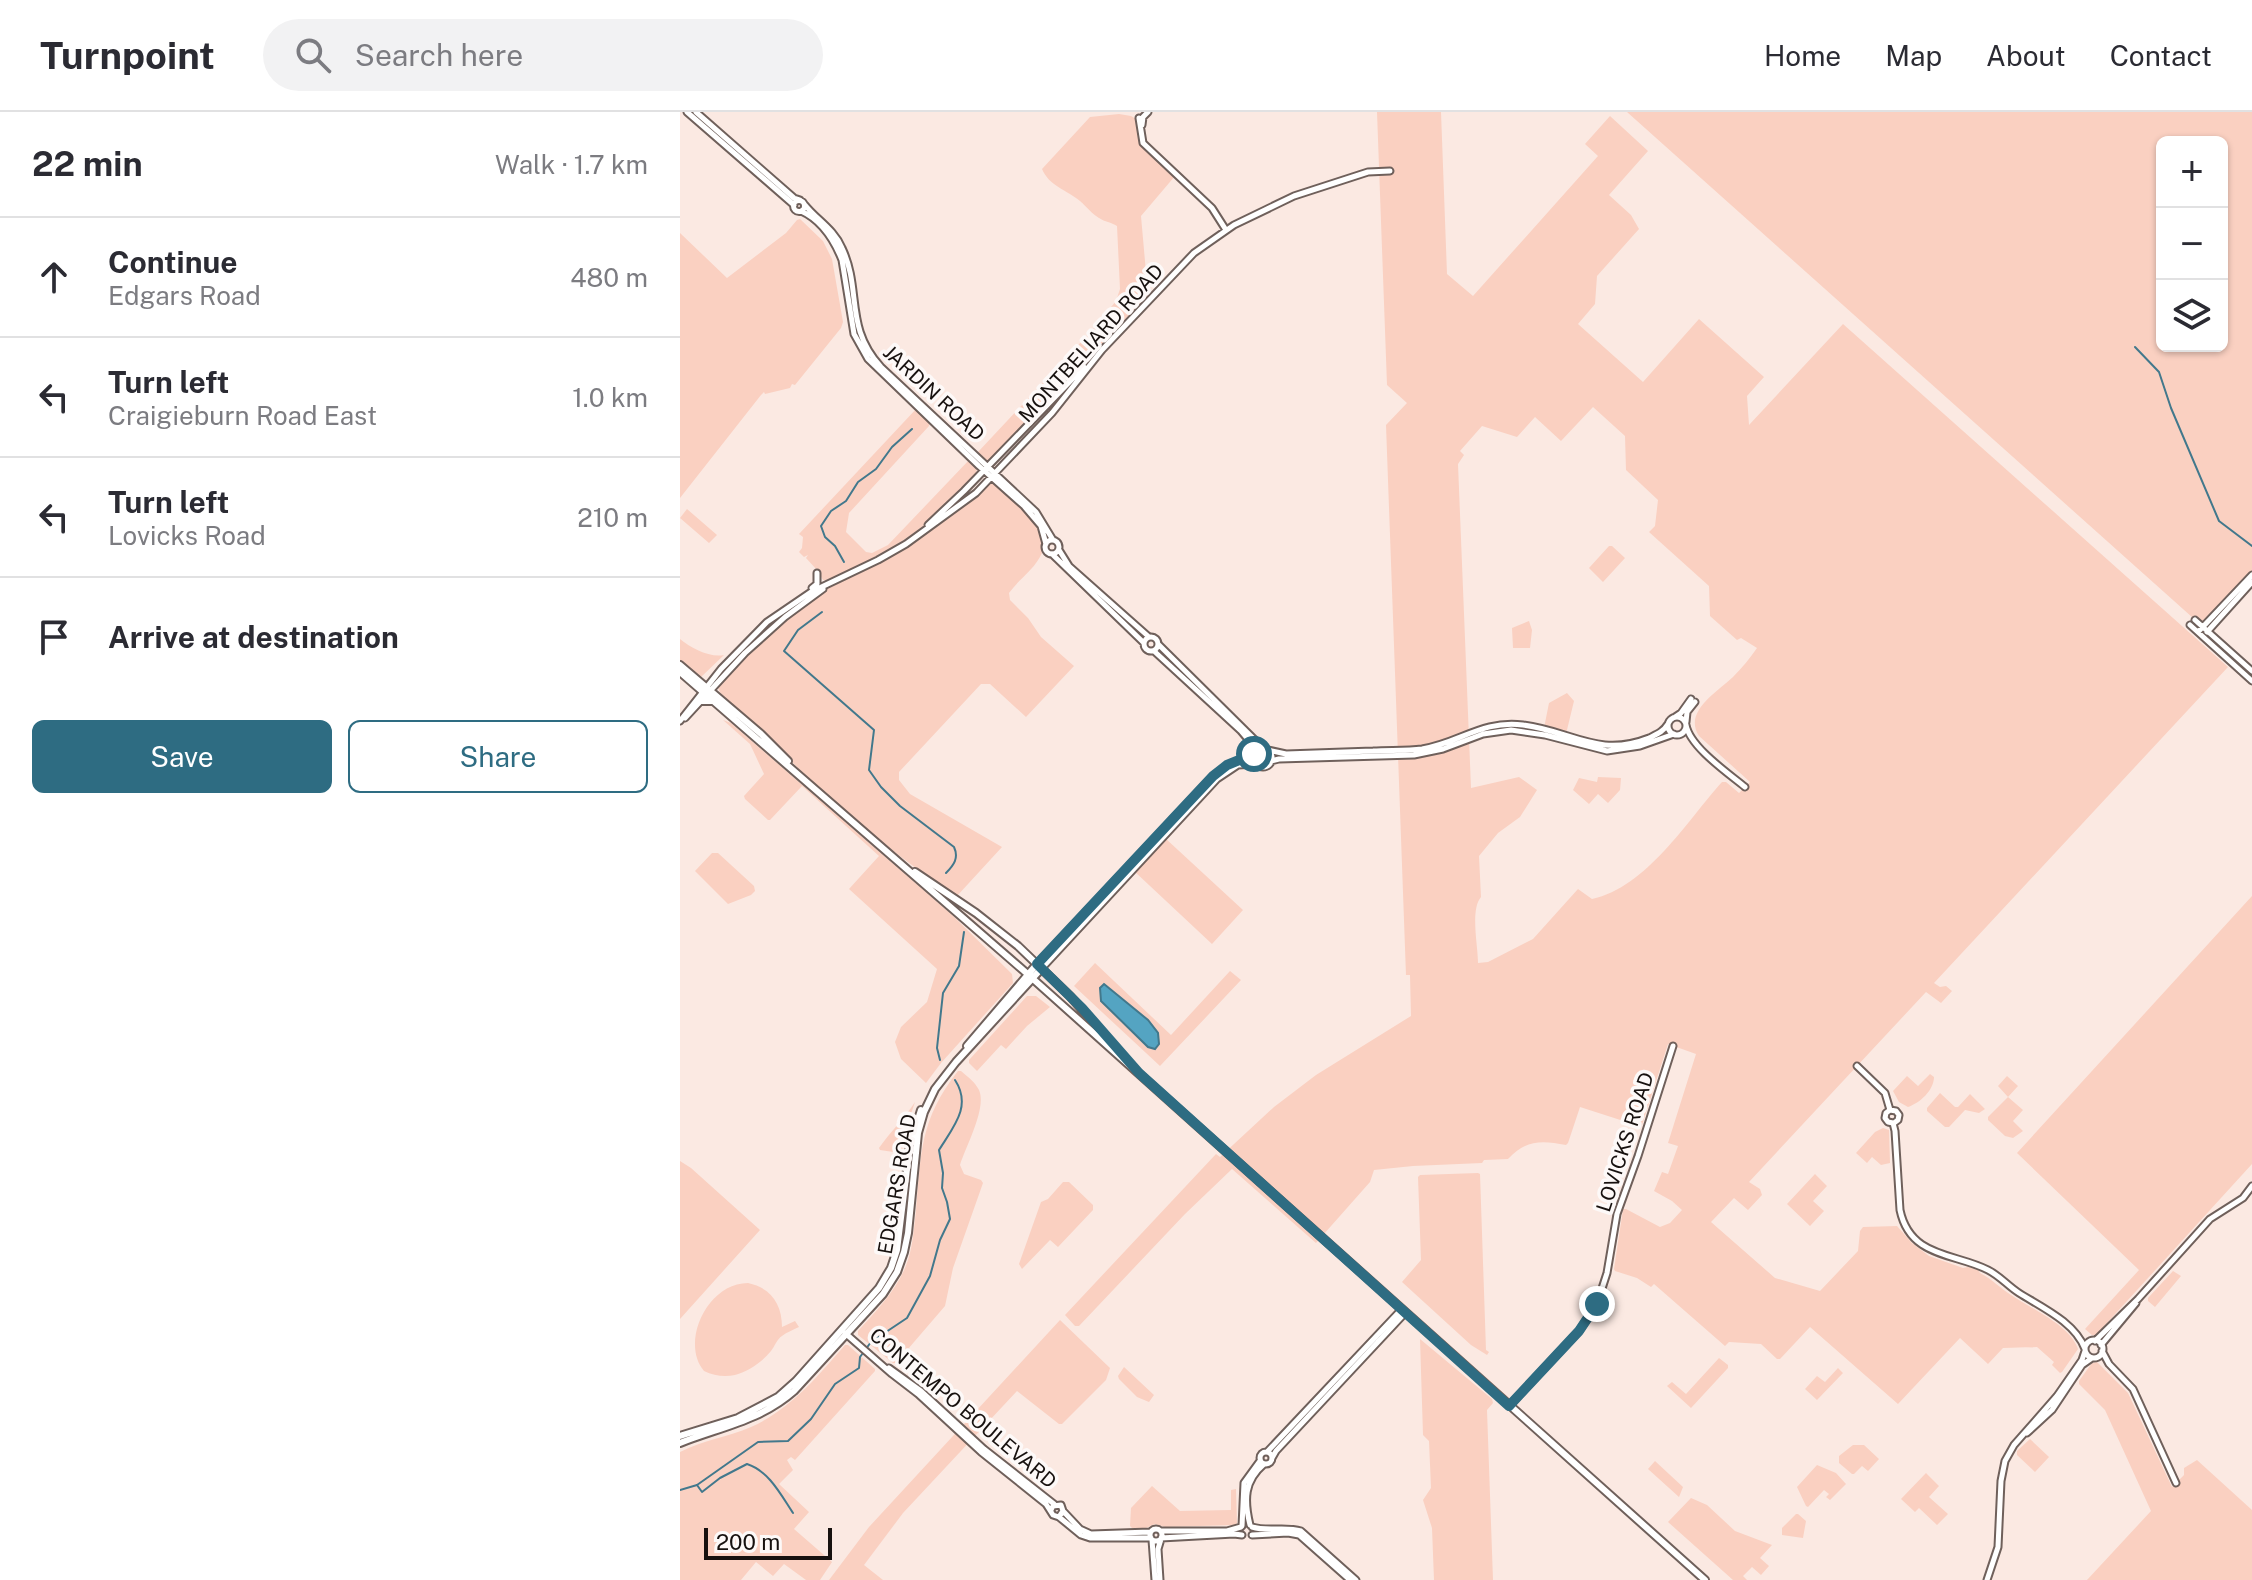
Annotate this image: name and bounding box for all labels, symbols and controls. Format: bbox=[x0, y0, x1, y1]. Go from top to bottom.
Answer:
search box bbox=[263, 19, 823, 91]
text: Turnpoint bbox=[40, 33, 215, 78]
icon: search bbox=[291, 33, 335, 77]
text: Search here bbox=[355, 37, 523, 73]
text: Home bbox=[1764, 39, 1841, 72]
text: Map bbox=[1885, 39, 1942, 72]
text: About bbox=[1986, 39, 2066, 72]
text: Contact bbox=[2110, 39, 2212, 72]
map controls bbox=[2156, 136, 2228, 352]
button: + bbox=[2156, 136, 2228, 208]
text: 22 min bbox=[32, 144, 143, 184]
text: Walk · 1.7 km bbox=[495, 149, 648, 180]
button: − bbox=[2156, 208, 2228, 280]
text: Continue bbox=[108, 244, 238, 280]
icon: ahead bbox=[32, 255, 76, 299]
street label: MONTBELIARD ROAD bbox=[1014, 259, 1168, 427]
text: 480 m bbox=[570, 262, 648, 293]
text: Edgars Road bbox=[108, 280, 261, 311]
button: layers bbox=[2156, 280, 2228, 352]
street label: JARDIN ROAD bbox=[878, 340, 990, 446]
text: Turn left bbox=[108, 364, 229, 400]
icon: left bbox=[32, 375, 76, 419]
text: 1.0 km bbox=[572, 382, 648, 413]
text: Craigieburn Road East bbox=[108, 400, 377, 431]
text: Turn left bbox=[108, 484, 229, 520]
icon: left bbox=[32, 495, 76, 539]
text: 210 m bbox=[577, 502, 648, 533]
text: Lovicks Road bbox=[108, 520, 266, 551]
icon: arrive bbox=[32, 615, 76, 659]
text: Arrive at destination bbox=[108, 619, 399, 655]
button: Save bbox=[32, 720, 332, 793]
button: Share bbox=[348, 720, 648, 793]
route start bbox=[1236, 736, 1272, 772]
street label: LOVICKS ROAD bbox=[1591, 1069, 1659, 1215]
street label: EDGARS ROAD bbox=[873, 1112, 921, 1256]
route end bbox=[1579, 1286, 1615, 1322]
street label: CONTEMPO BOULEVARD bbox=[865, 1323, 1061, 1493]
scale bar bbox=[704, 1524, 832, 1560]
text: 200 m bbox=[716, 1529, 780, 1555]

